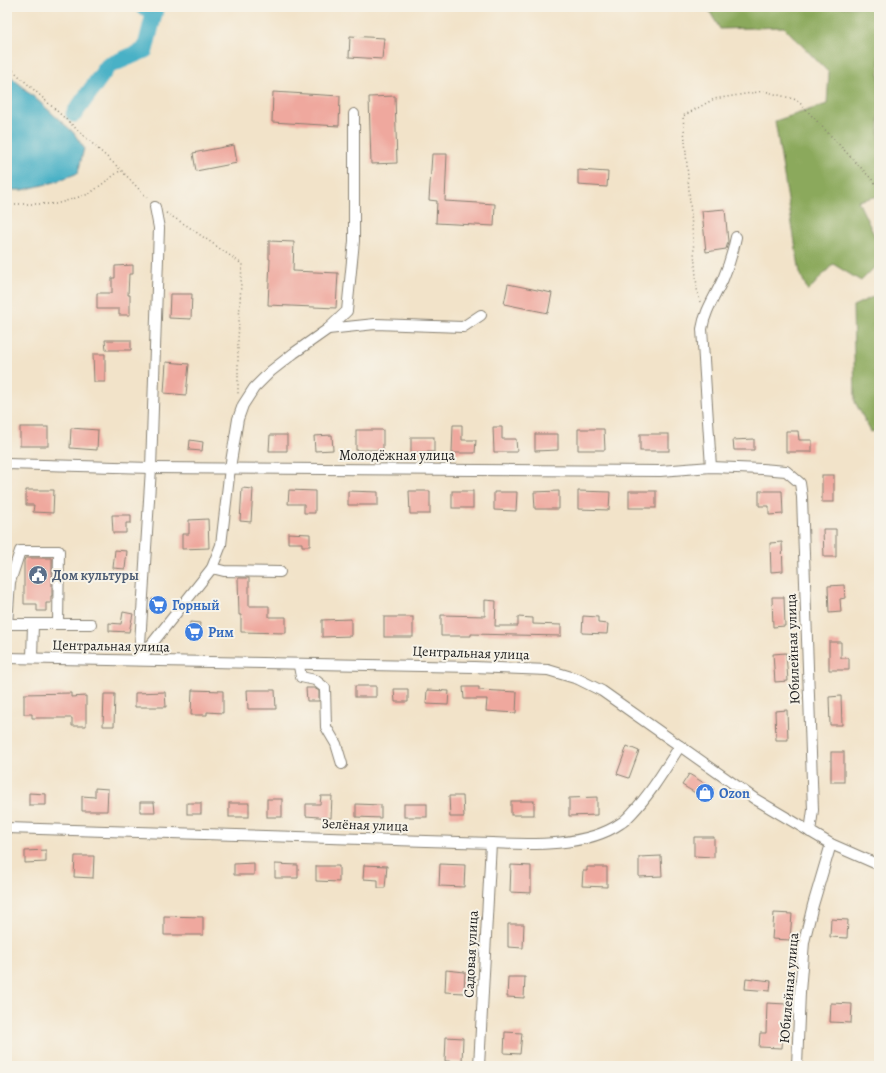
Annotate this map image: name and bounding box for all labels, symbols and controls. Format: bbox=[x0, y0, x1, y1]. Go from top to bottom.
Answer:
street label: Молодёжная улица bbox=[339, 446, 456, 465]
public building icon: Дом культуры bbox=[27, 564, 49, 586]
place label: Дом культуры bbox=[52, 566, 139, 585]
street label: Юбилейная улица bbox=[782, 593, 804, 705]
supermarket icon: Горный bbox=[147, 594, 169, 616]
place label: Горный bbox=[172, 596, 220, 615]
supermarket icon: Рим bbox=[183, 621, 205, 643]
place label: Рим bbox=[208, 623, 234, 642]
street label: Центральная улица bbox=[52, 635, 170, 657]
street label: Центральная улица bbox=[412, 641, 531, 665]
shop icon: Ozon bbox=[694, 782, 716, 804]
place label: Ozon bbox=[719, 784, 750, 803]
street label: Зелёная улица bbox=[321, 814, 409, 836]
street label: Садовая улица bbox=[459, 909, 483, 998]
street label: Юбилейная улица bbox=[775, 931, 803, 1044]

